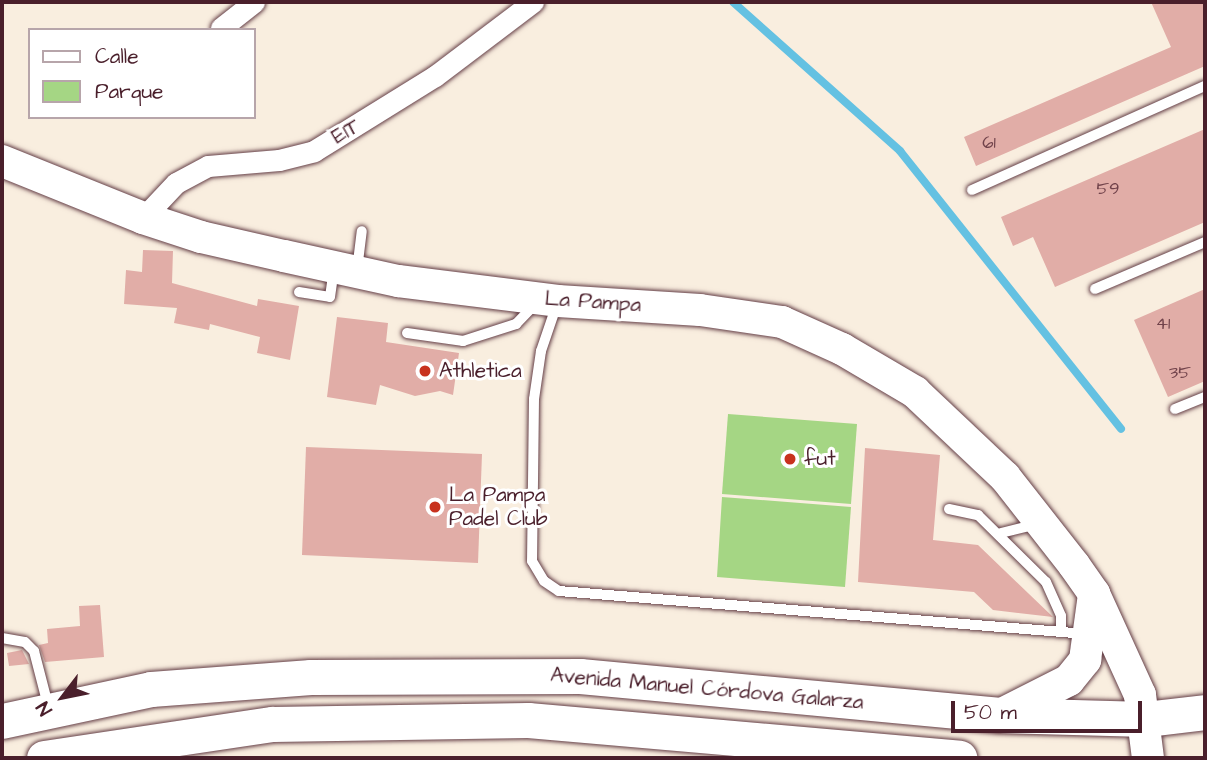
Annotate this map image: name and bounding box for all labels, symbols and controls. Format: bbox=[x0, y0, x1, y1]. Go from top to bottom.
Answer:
legend bbox=[28, 28, 256, 119]
text: Calle bbox=[95, 42, 139, 71]
text: Parque bbox=[95, 77, 163, 106]
street label: E1T bbox=[327, 114, 365, 150]
house number: 61 bbox=[982, 132, 996, 154]
house number: 59 bbox=[1097, 178, 1119, 200]
street label: La Pampa bbox=[544, 286, 642, 318]
house number: 41 bbox=[1156, 313, 1170, 335]
place label: Athletica bbox=[439, 358, 522, 384]
house number: 35 bbox=[1169, 362, 1191, 384]
marker: Athletica bbox=[417, 363, 433, 379]
place label: fut bbox=[804, 446, 836, 472]
marker: fut bbox=[782, 451, 798, 467]
place label: La Pampa Padel Club bbox=[449, 482, 548, 532]
marker: La Pampa Padel Club bbox=[427, 499, 443, 515]
north arrow bbox=[28, 662, 98, 732]
street label: Avenida Manuel Córdova Galarza bbox=[549, 663, 865, 715]
scale bar bbox=[955, 686, 1146, 730]
text: N bbox=[30, 696, 59, 721]
text: 50 m bbox=[964, 698, 1017, 727]

